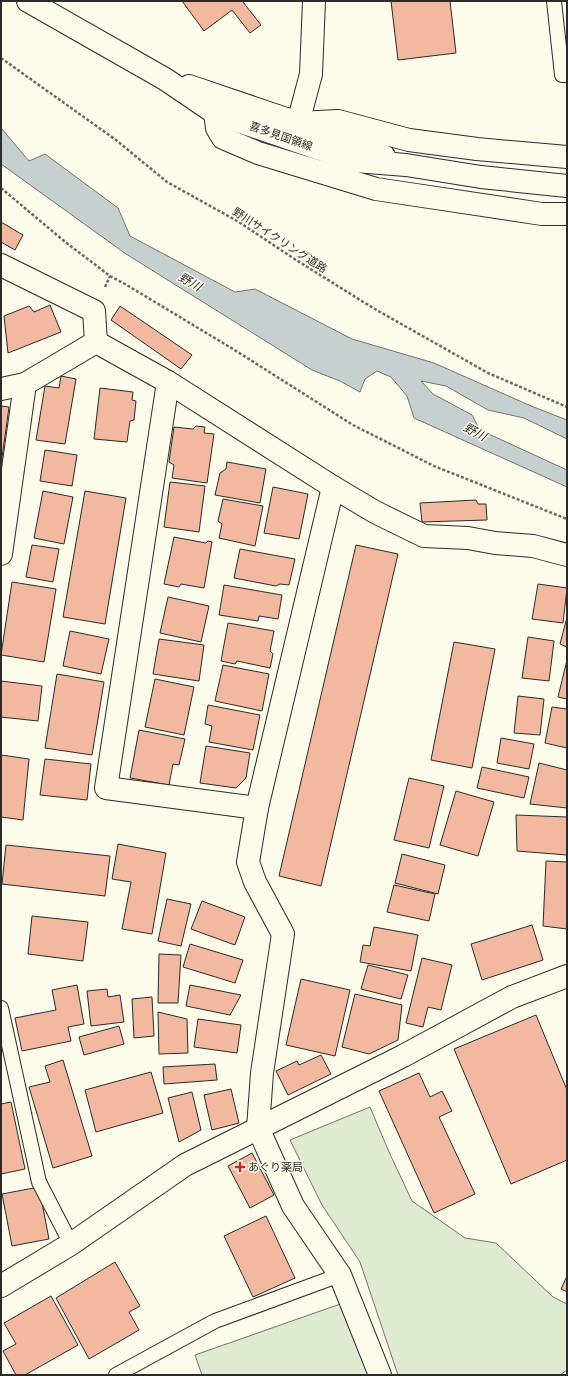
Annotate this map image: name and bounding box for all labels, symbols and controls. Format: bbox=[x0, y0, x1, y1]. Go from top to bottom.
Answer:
street label: 喜多見国領線 bbox=[248, 120, 314, 153]
street label: 野川サイクリング道路 bbox=[230, 205, 329, 276]
water label: 野川 bbox=[176, 270, 206, 295]
water label: 野川 bbox=[461, 420, 491, 445]
place label: あぐり薬局 bbox=[248, 1161, 303, 1174]
marker: あぐり薬局 bbox=[235, 1162, 245, 1172]

